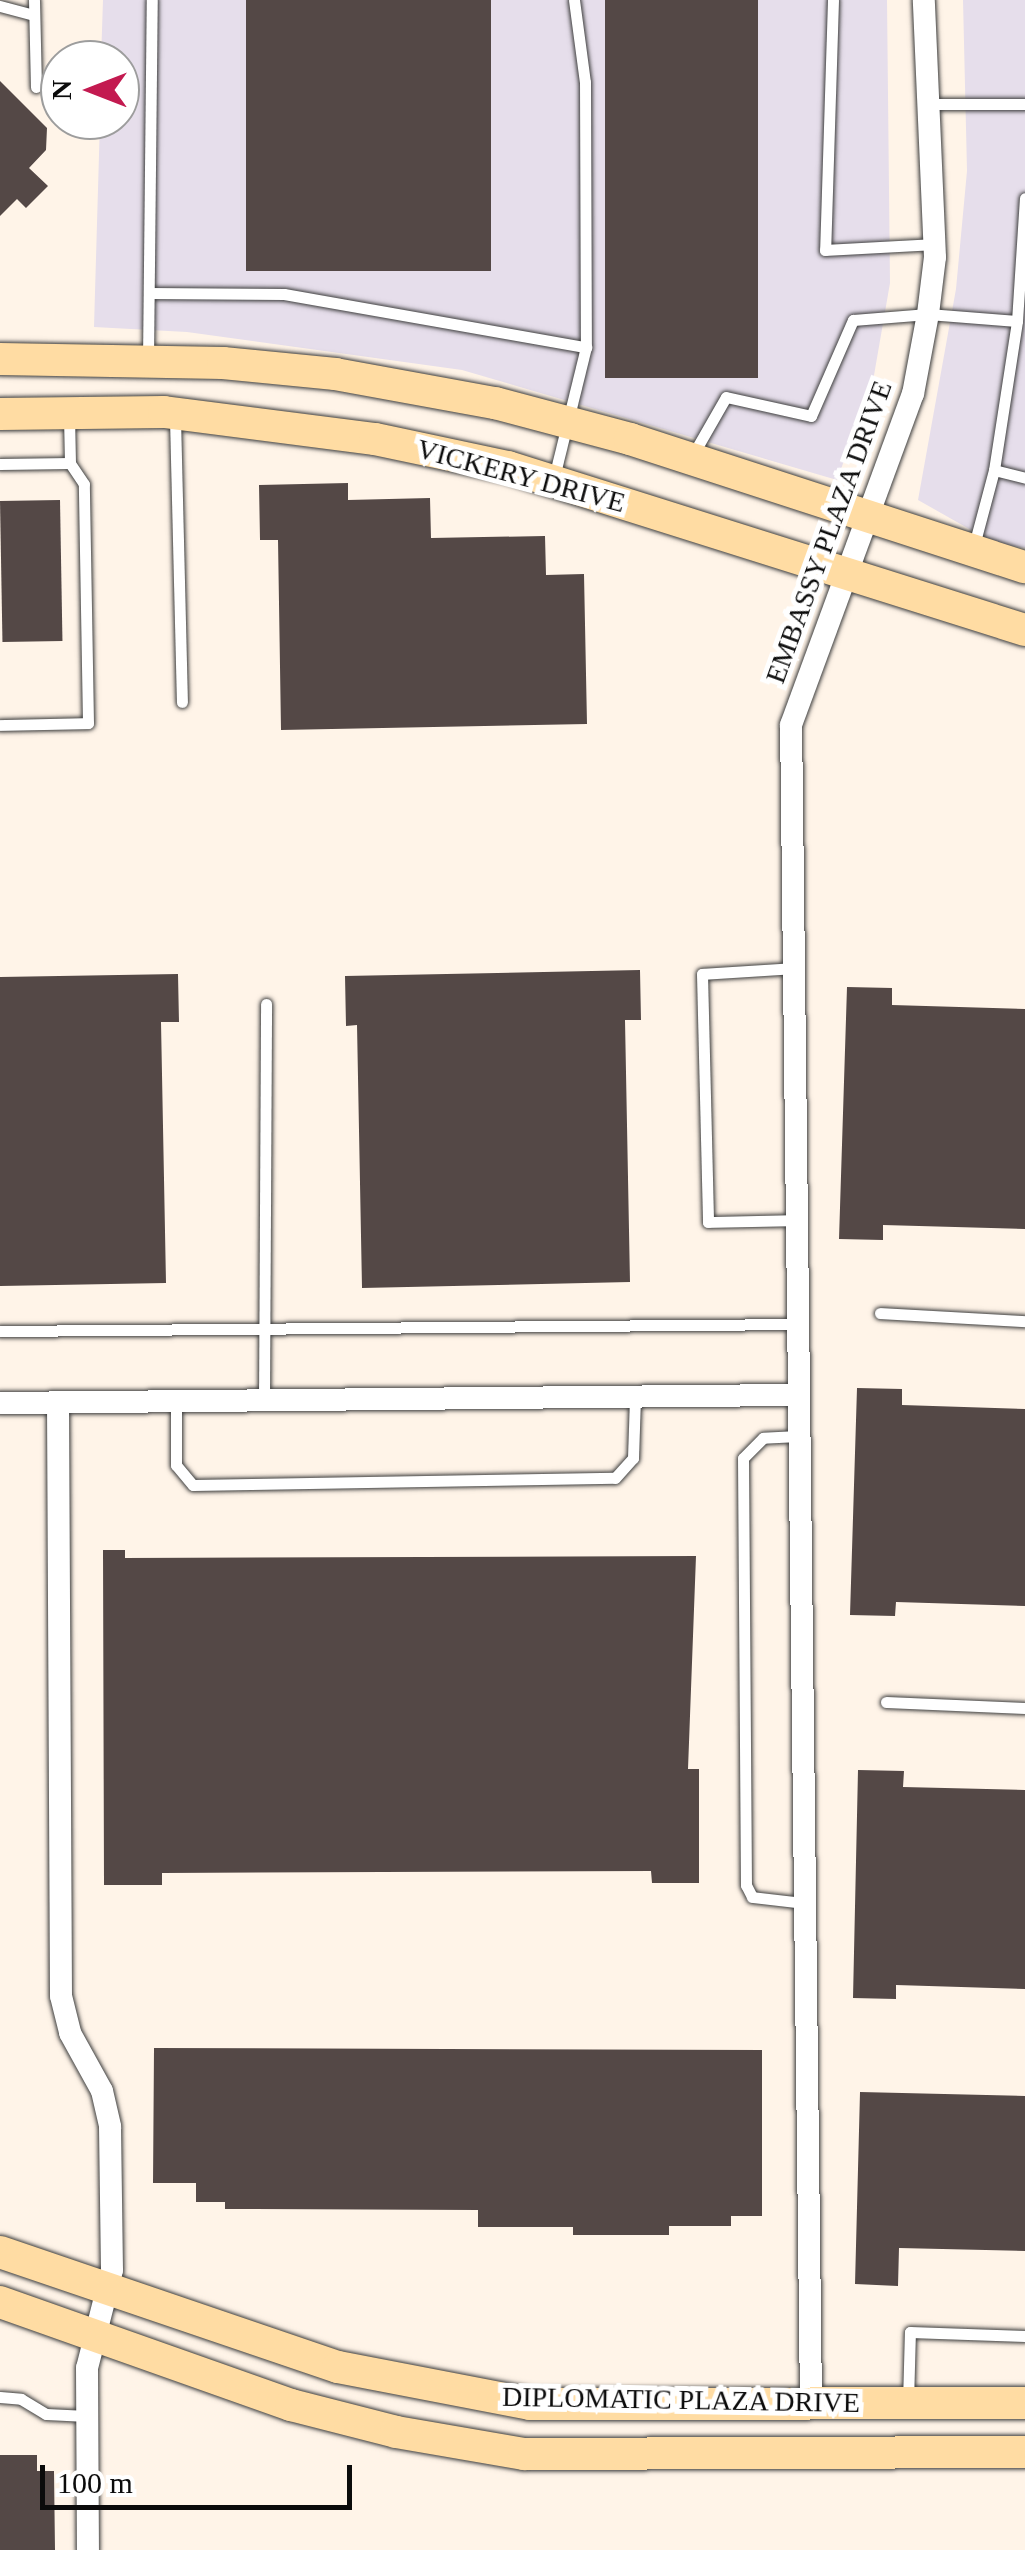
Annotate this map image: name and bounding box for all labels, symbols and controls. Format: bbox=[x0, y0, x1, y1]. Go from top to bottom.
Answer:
north arrow bbox=[40, 40, 140, 140]
text: N bbox=[46, 80, 77, 100]
street label: EMBASSY PLAZA DRIVE bbox=[758, 375, 900, 689]
street label: VICKERY DRIVE bbox=[413, 432, 629, 520]
street label: DIPLOMATIC PLAZA DRIVE bbox=[501, 2380, 861, 2420]
scale bar bbox=[45, 2445, 358, 2507]
text: 100 m bbox=[57, 2466, 133, 2499]

